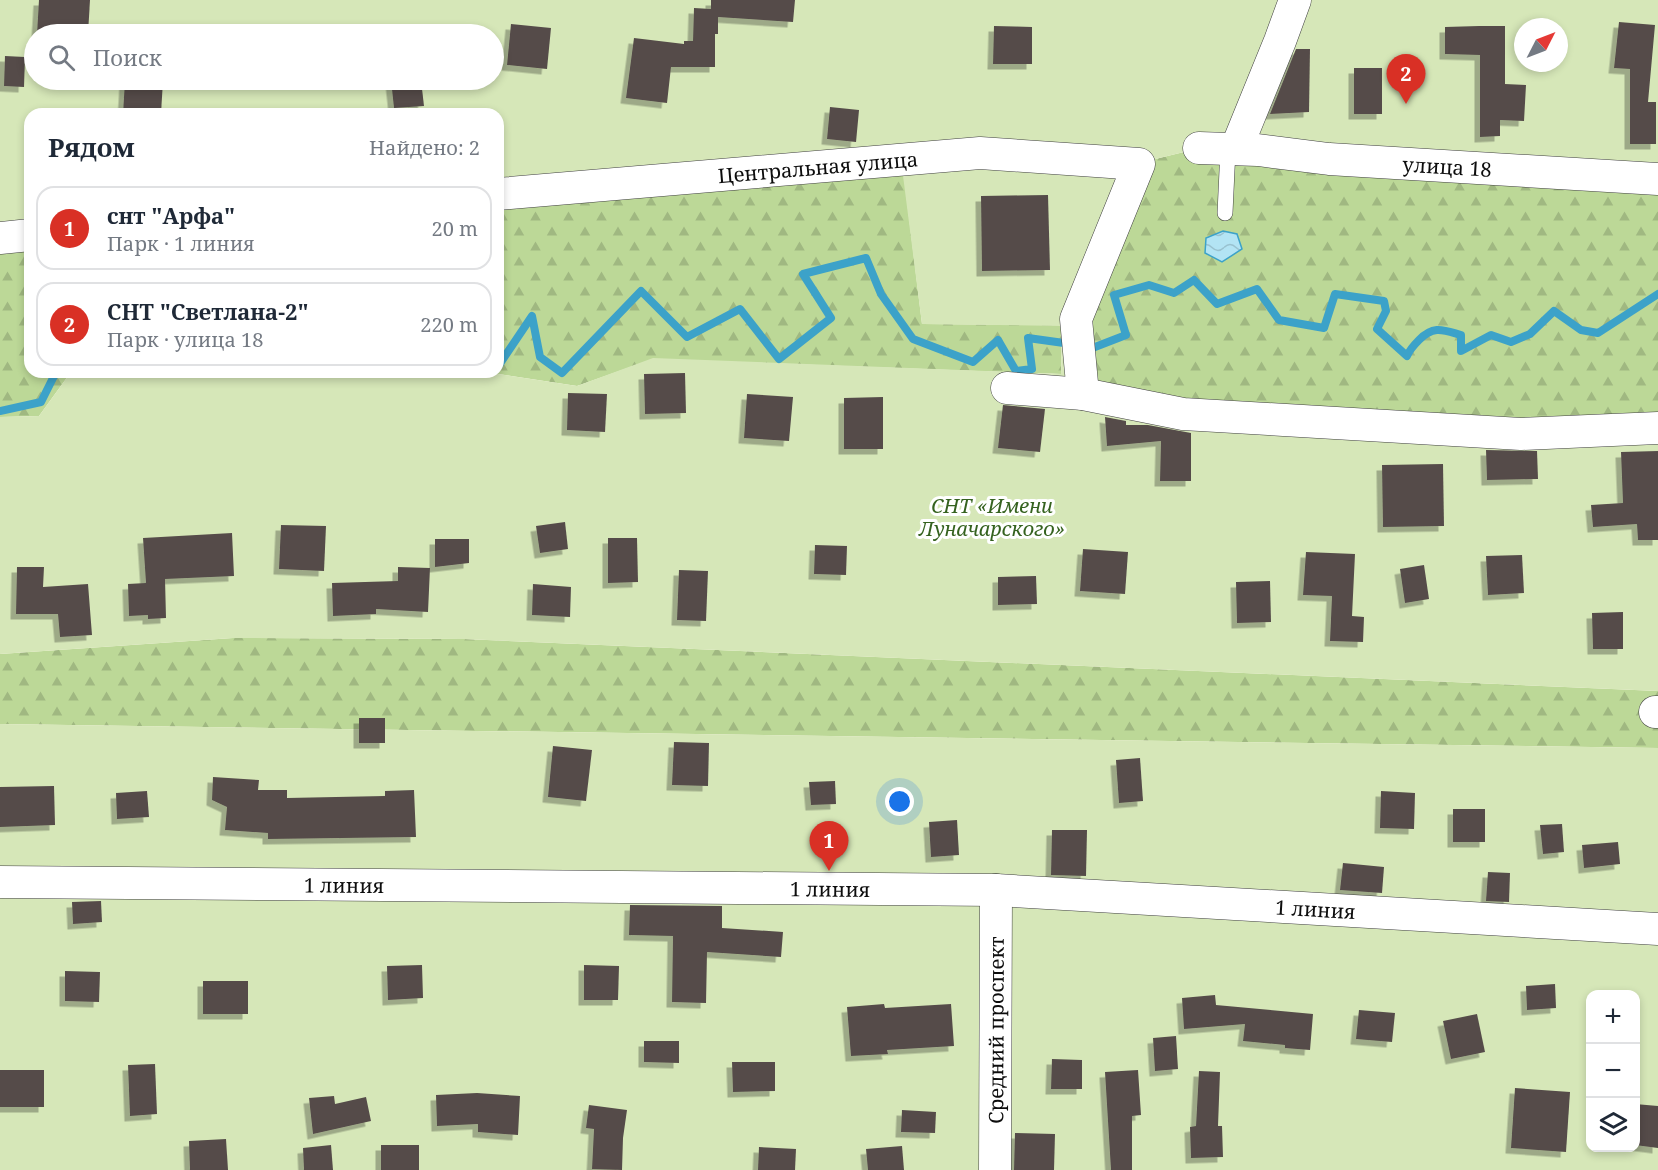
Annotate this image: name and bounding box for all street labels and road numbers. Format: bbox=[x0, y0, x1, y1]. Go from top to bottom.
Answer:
street label: Центральная улица bbox=[717, 145, 919, 189]
street label: улица 18 bbox=[1402, 150, 1493, 182]
street label: 1 линия bbox=[304, 871, 384, 899]
street label: 1 линия bbox=[790, 875, 870, 902]
street label: 1 линия bbox=[1274, 893, 1356, 925]
street label: Средний проспект bbox=[982, 936, 1009, 1124]

